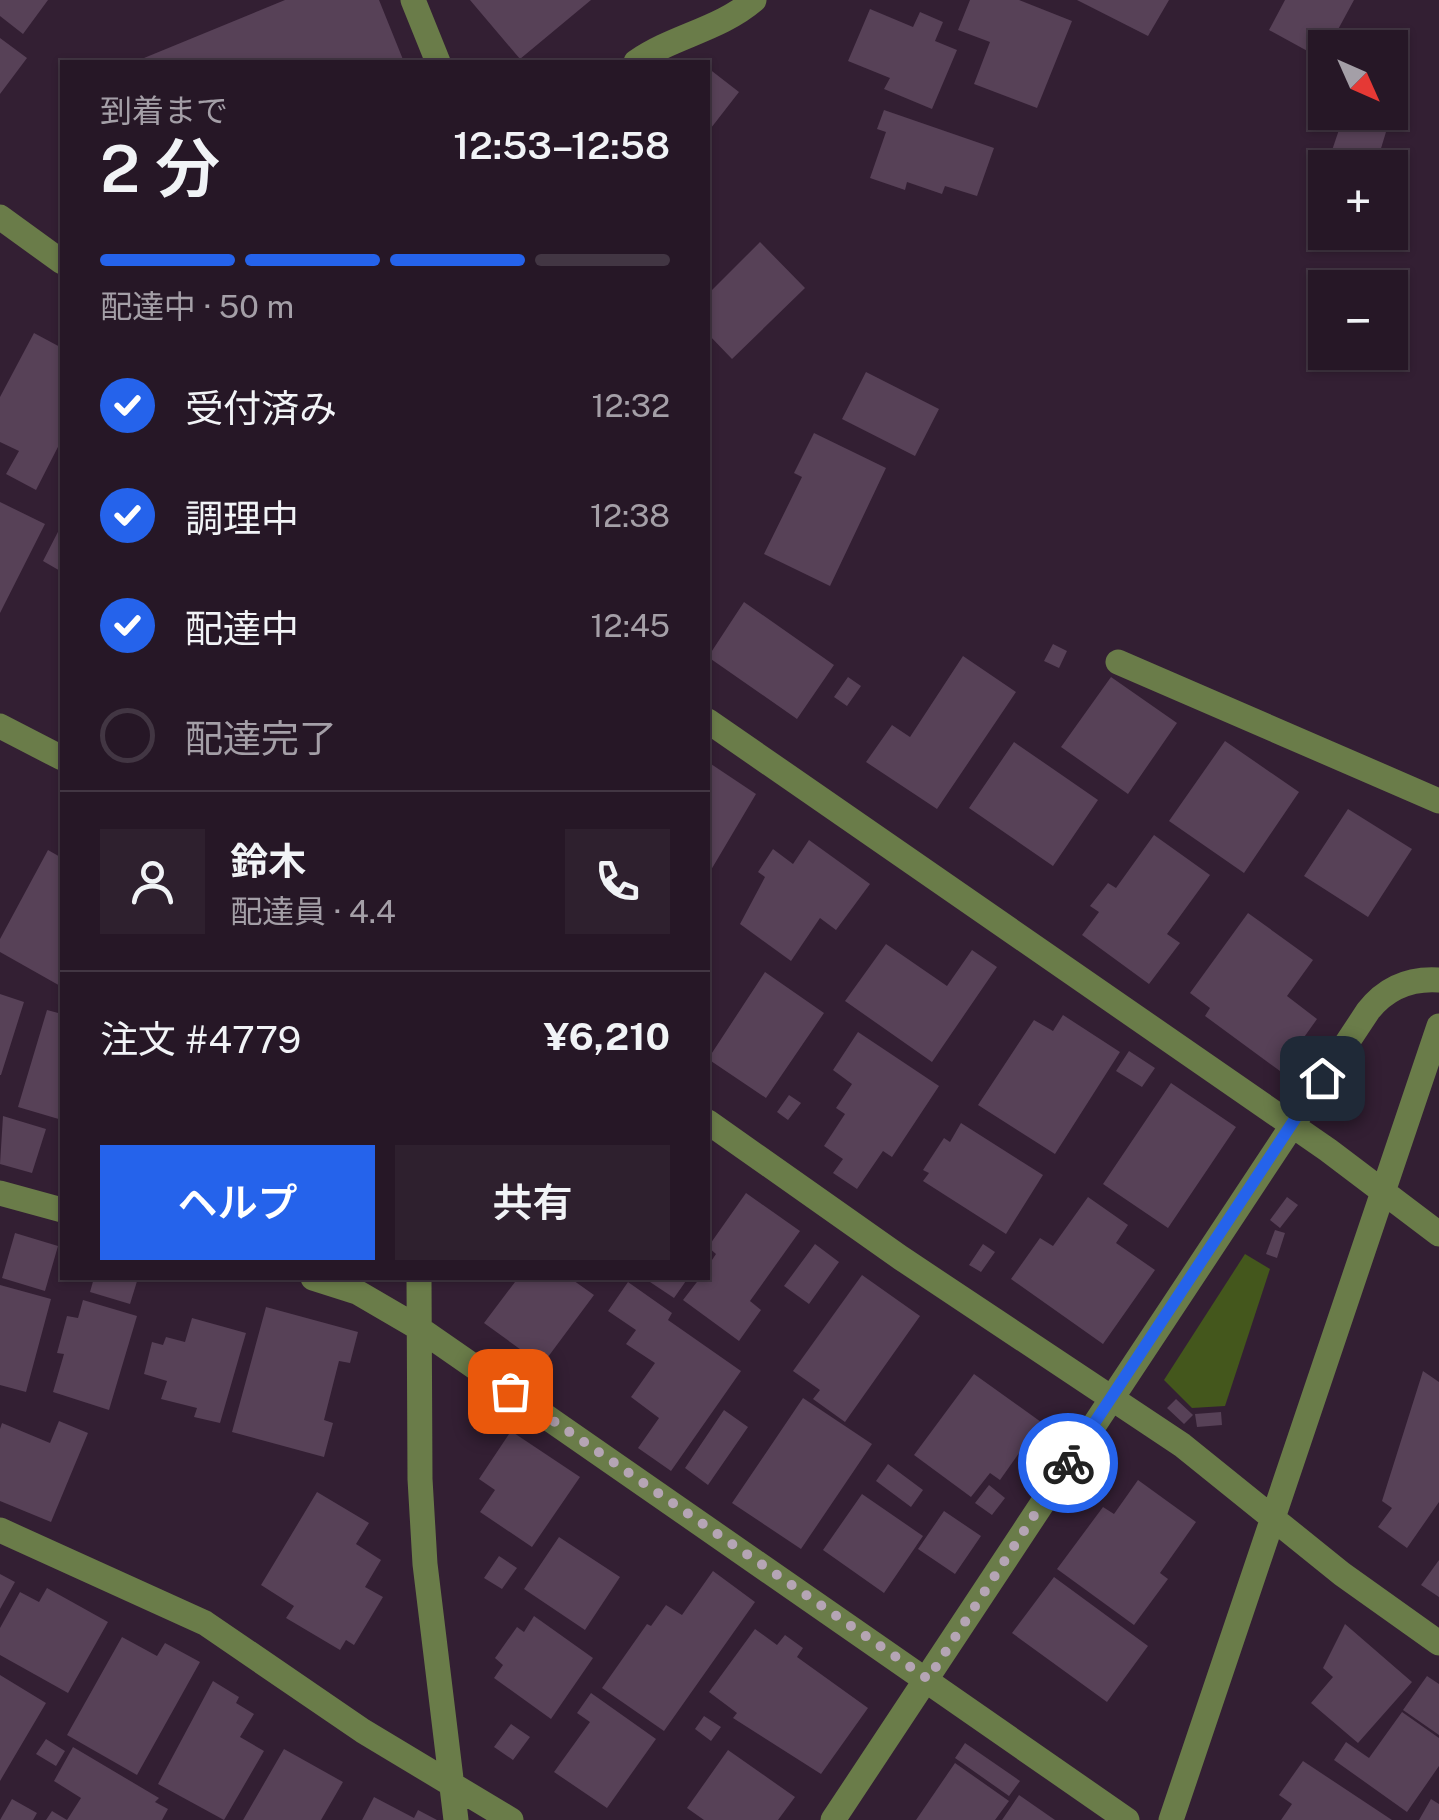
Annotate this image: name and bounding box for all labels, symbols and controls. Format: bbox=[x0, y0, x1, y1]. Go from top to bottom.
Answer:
north arrow bbox=[1308, 30, 1408, 130]
map controls bbox=[1308, 30, 1408, 370]
text: 到着まで bbox=[100, 92, 228, 129]
text: 12:53–12:58 bbox=[453, 123, 670, 168]
text: 2 分 bbox=[100, 130, 220, 207]
button: + bbox=[1308, 150, 1408, 250]
button: − bbox=[1308, 270, 1408, 370]
text: 配達中 · 50 m bbox=[100, 288, 294, 325]
icon: check bbox=[100, 378, 155, 433]
text: 受付済み bbox=[185, 386, 337, 431]
text: 12:32 bbox=[591, 387, 670, 424]
icon: check bbox=[100, 488, 155, 543]
text: 調理中 bbox=[185, 496, 299, 541]
text: 12:38 bbox=[590, 497, 670, 534]
icon: check bbox=[100, 598, 155, 653]
text: 配達中 bbox=[185, 606, 299, 651]
text: 12:45 bbox=[591, 607, 670, 644]
text: 配達完了 bbox=[185, 716, 337, 761]
button: person bbox=[100, 829, 205, 934]
button: phone bbox=[565, 829, 670, 934]
text: 鈴木 bbox=[230, 839, 306, 884]
text: 配達員 · 4.4 bbox=[230, 893, 396, 930]
text: ¥6,210 bbox=[544, 1014, 670, 1059]
text: 注文 #4779 bbox=[100, 1017, 301, 1062]
pin bbox=[1280, 1036, 1365, 1121]
icon: home bbox=[1295, 1051, 1350, 1106]
button: ヘルプ bbox=[100, 1145, 375, 1260]
button: 共有 bbox=[395, 1145, 670, 1260]
pin bbox=[468, 1349, 553, 1434]
icon: bag bbox=[483, 1364, 538, 1419]
courier bbox=[1018, 1413, 1118, 1513]
icon: bike bbox=[1041, 1436, 1096, 1491]

